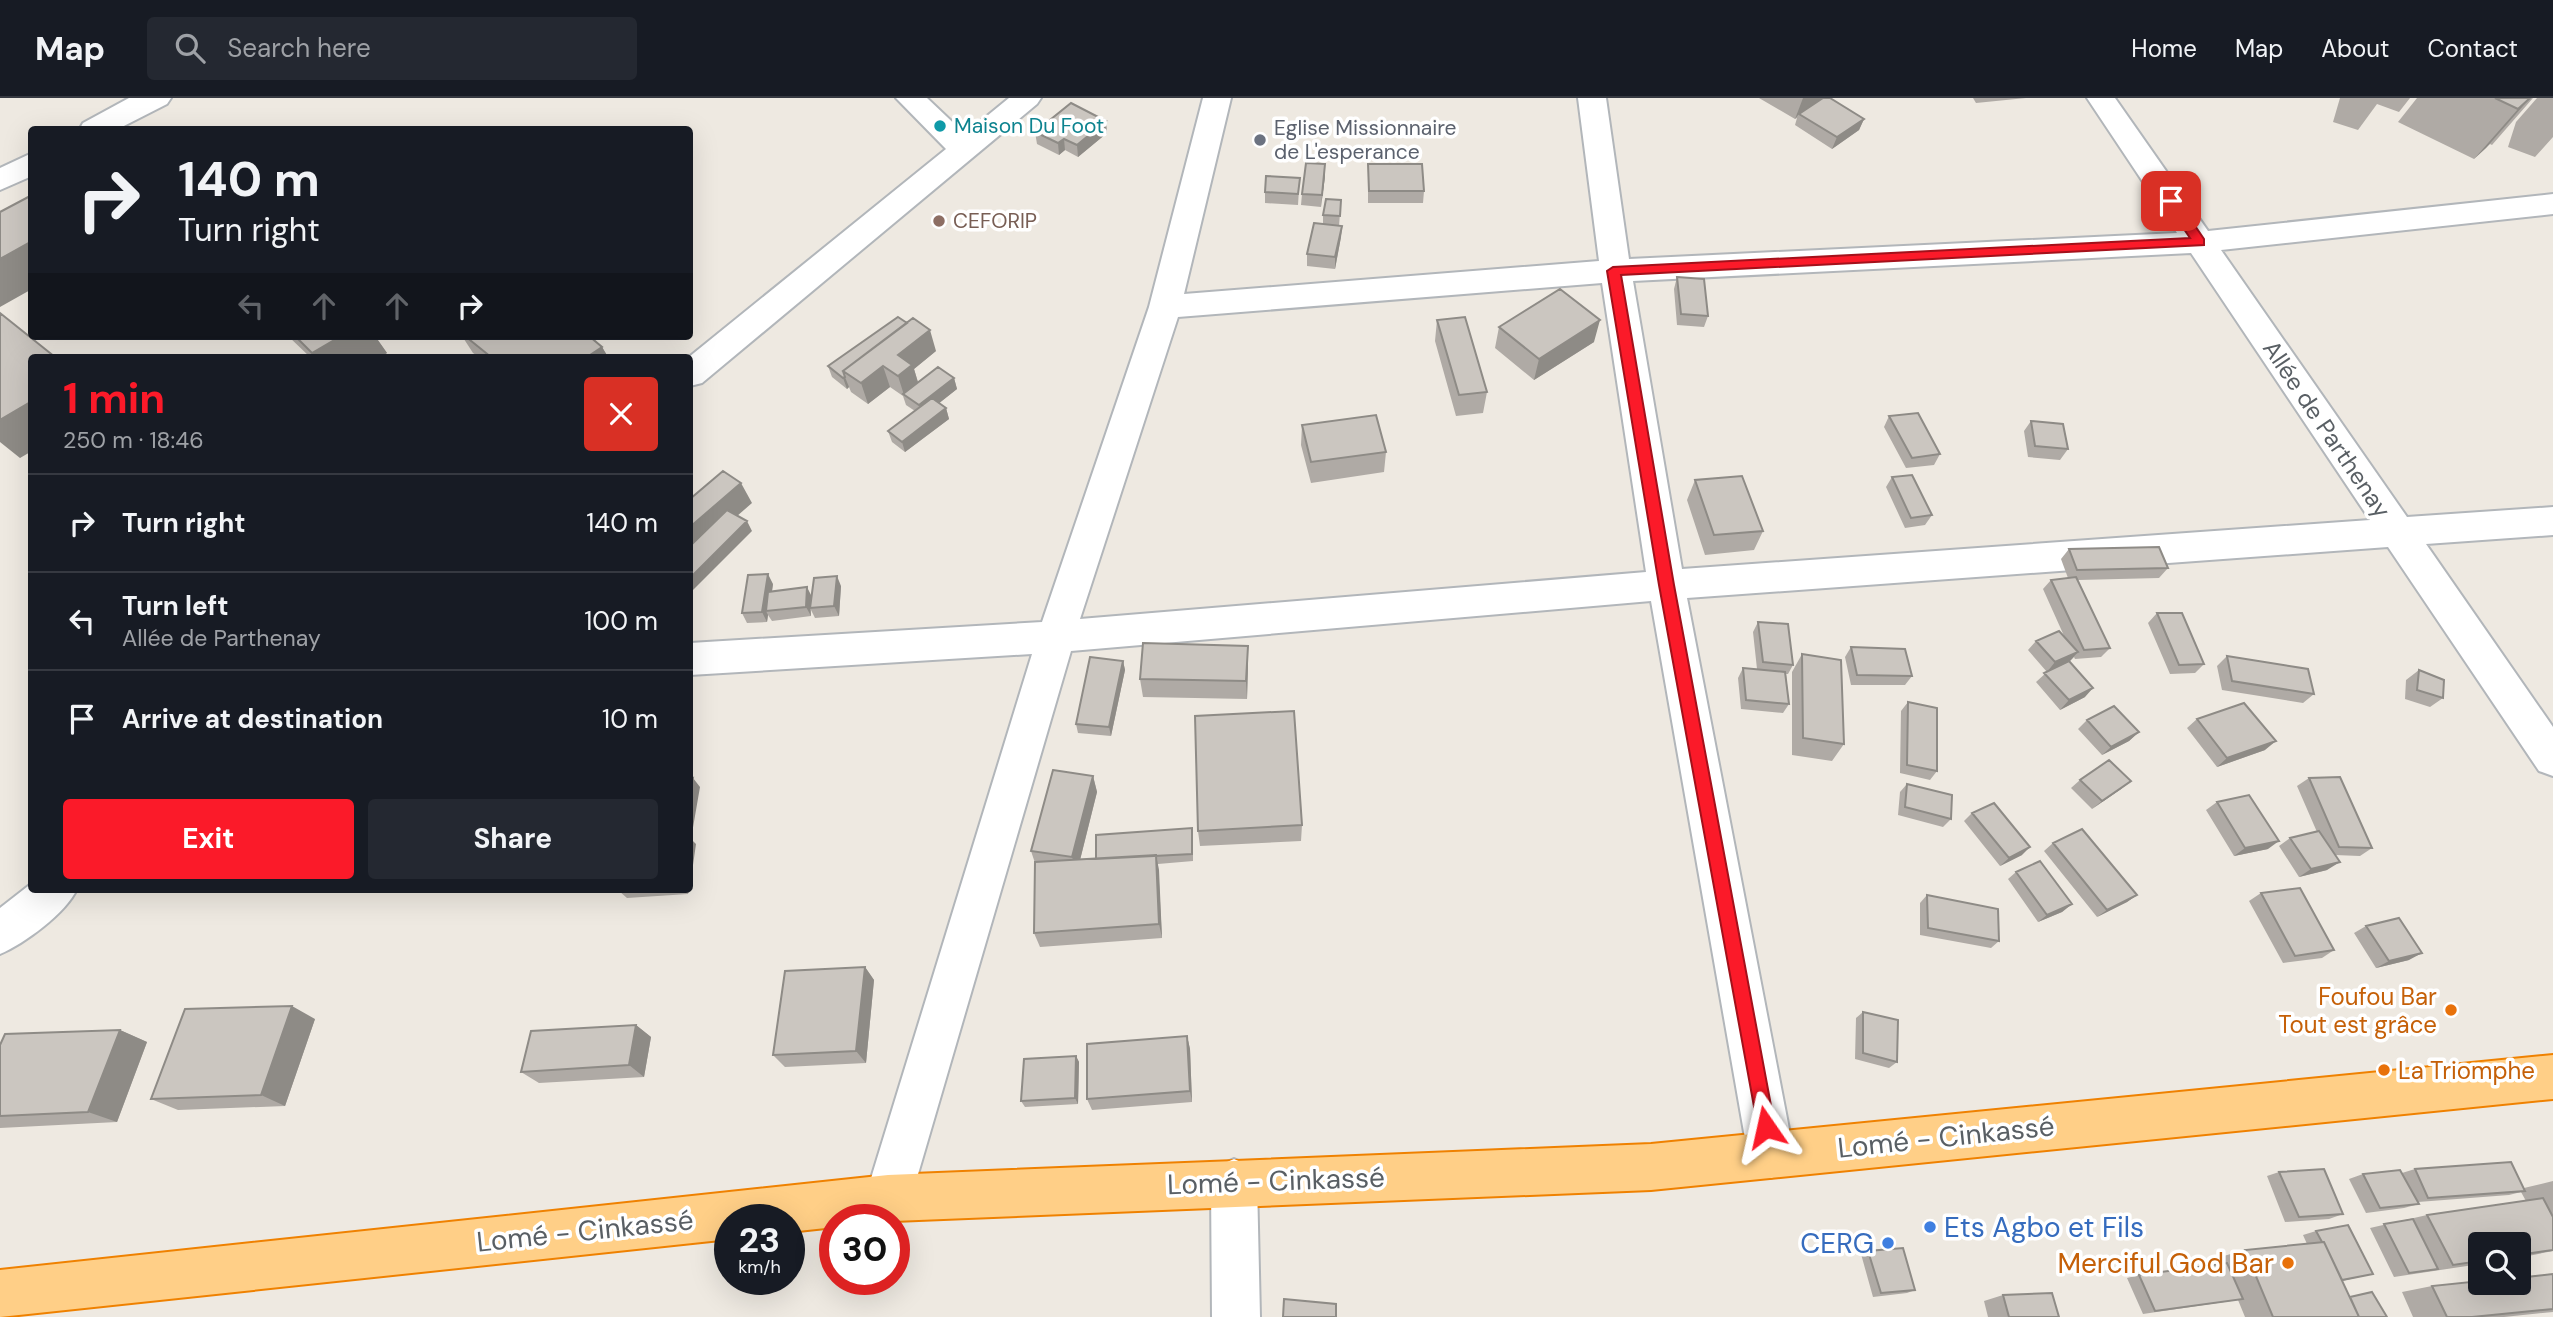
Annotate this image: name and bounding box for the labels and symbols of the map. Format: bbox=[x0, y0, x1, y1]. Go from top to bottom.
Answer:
place label: Maison Du Foot bbox=[954, 112, 1104, 140]
place label: Eglise Missionnaire de L'esperance bbox=[1274, 114, 1457, 166]
marker: Maison Du Foot bbox=[932, 118, 948, 134]
marker: Eglise Missionnaire de L'esperance bbox=[1252, 132, 1268, 148]
pin bbox=[2141, 171, 2201, 231]
place label: CEFORIP bbox=[953, 207, 1037, 235]
marker: CEFORIP bbox=[931, 213, 947, 229]
street label: Allée de Parthenay bbox=[2256, 334, 2398, 524]
place label: Foufou Bar Tout est grâce bbox=[2278, 981, 2437, 1040]
marker: Foufou Bar Tout est grâce bbox=[2443, 1002, 2459, 1018]
place label: La Triomphe bbox=[2398, 1055, 2535, 1086]
marker: La Triomphe bbox=[2376, 1062, 2392, 1078]
position arrow bbox=[1729, 1090, 1803, 1164]
street label: Lomé - Cinkassé bbox=[1836, 1107, 2056, 1167]
street label: Lomé - Cinkassé bbox=[1167, 1159, 1385, 1203]
street label: Lomé - Cinkassé bbox=[475, 1201, 695, 1261]
speed limit sign: 30 bbox=[819, 1204, 910, 1295]
place label: Ets Agbo et Fils bbox=[1944, 1209, 2144, 1246]
marker: Ets Agbo et Fils bbox=[1922, 1219, 1938, 1235]
place label: CERG bbox=[1800, 1225, 1874, 1262]
marker: CERG bbox=[1880, 1235, 1896, 1251]
place label: Merciful God Bar bbox=[2057, 1245, 2274, 1282]
marker: Merciful God Bar bbox=[2280, 1255, 2296, 1271]

